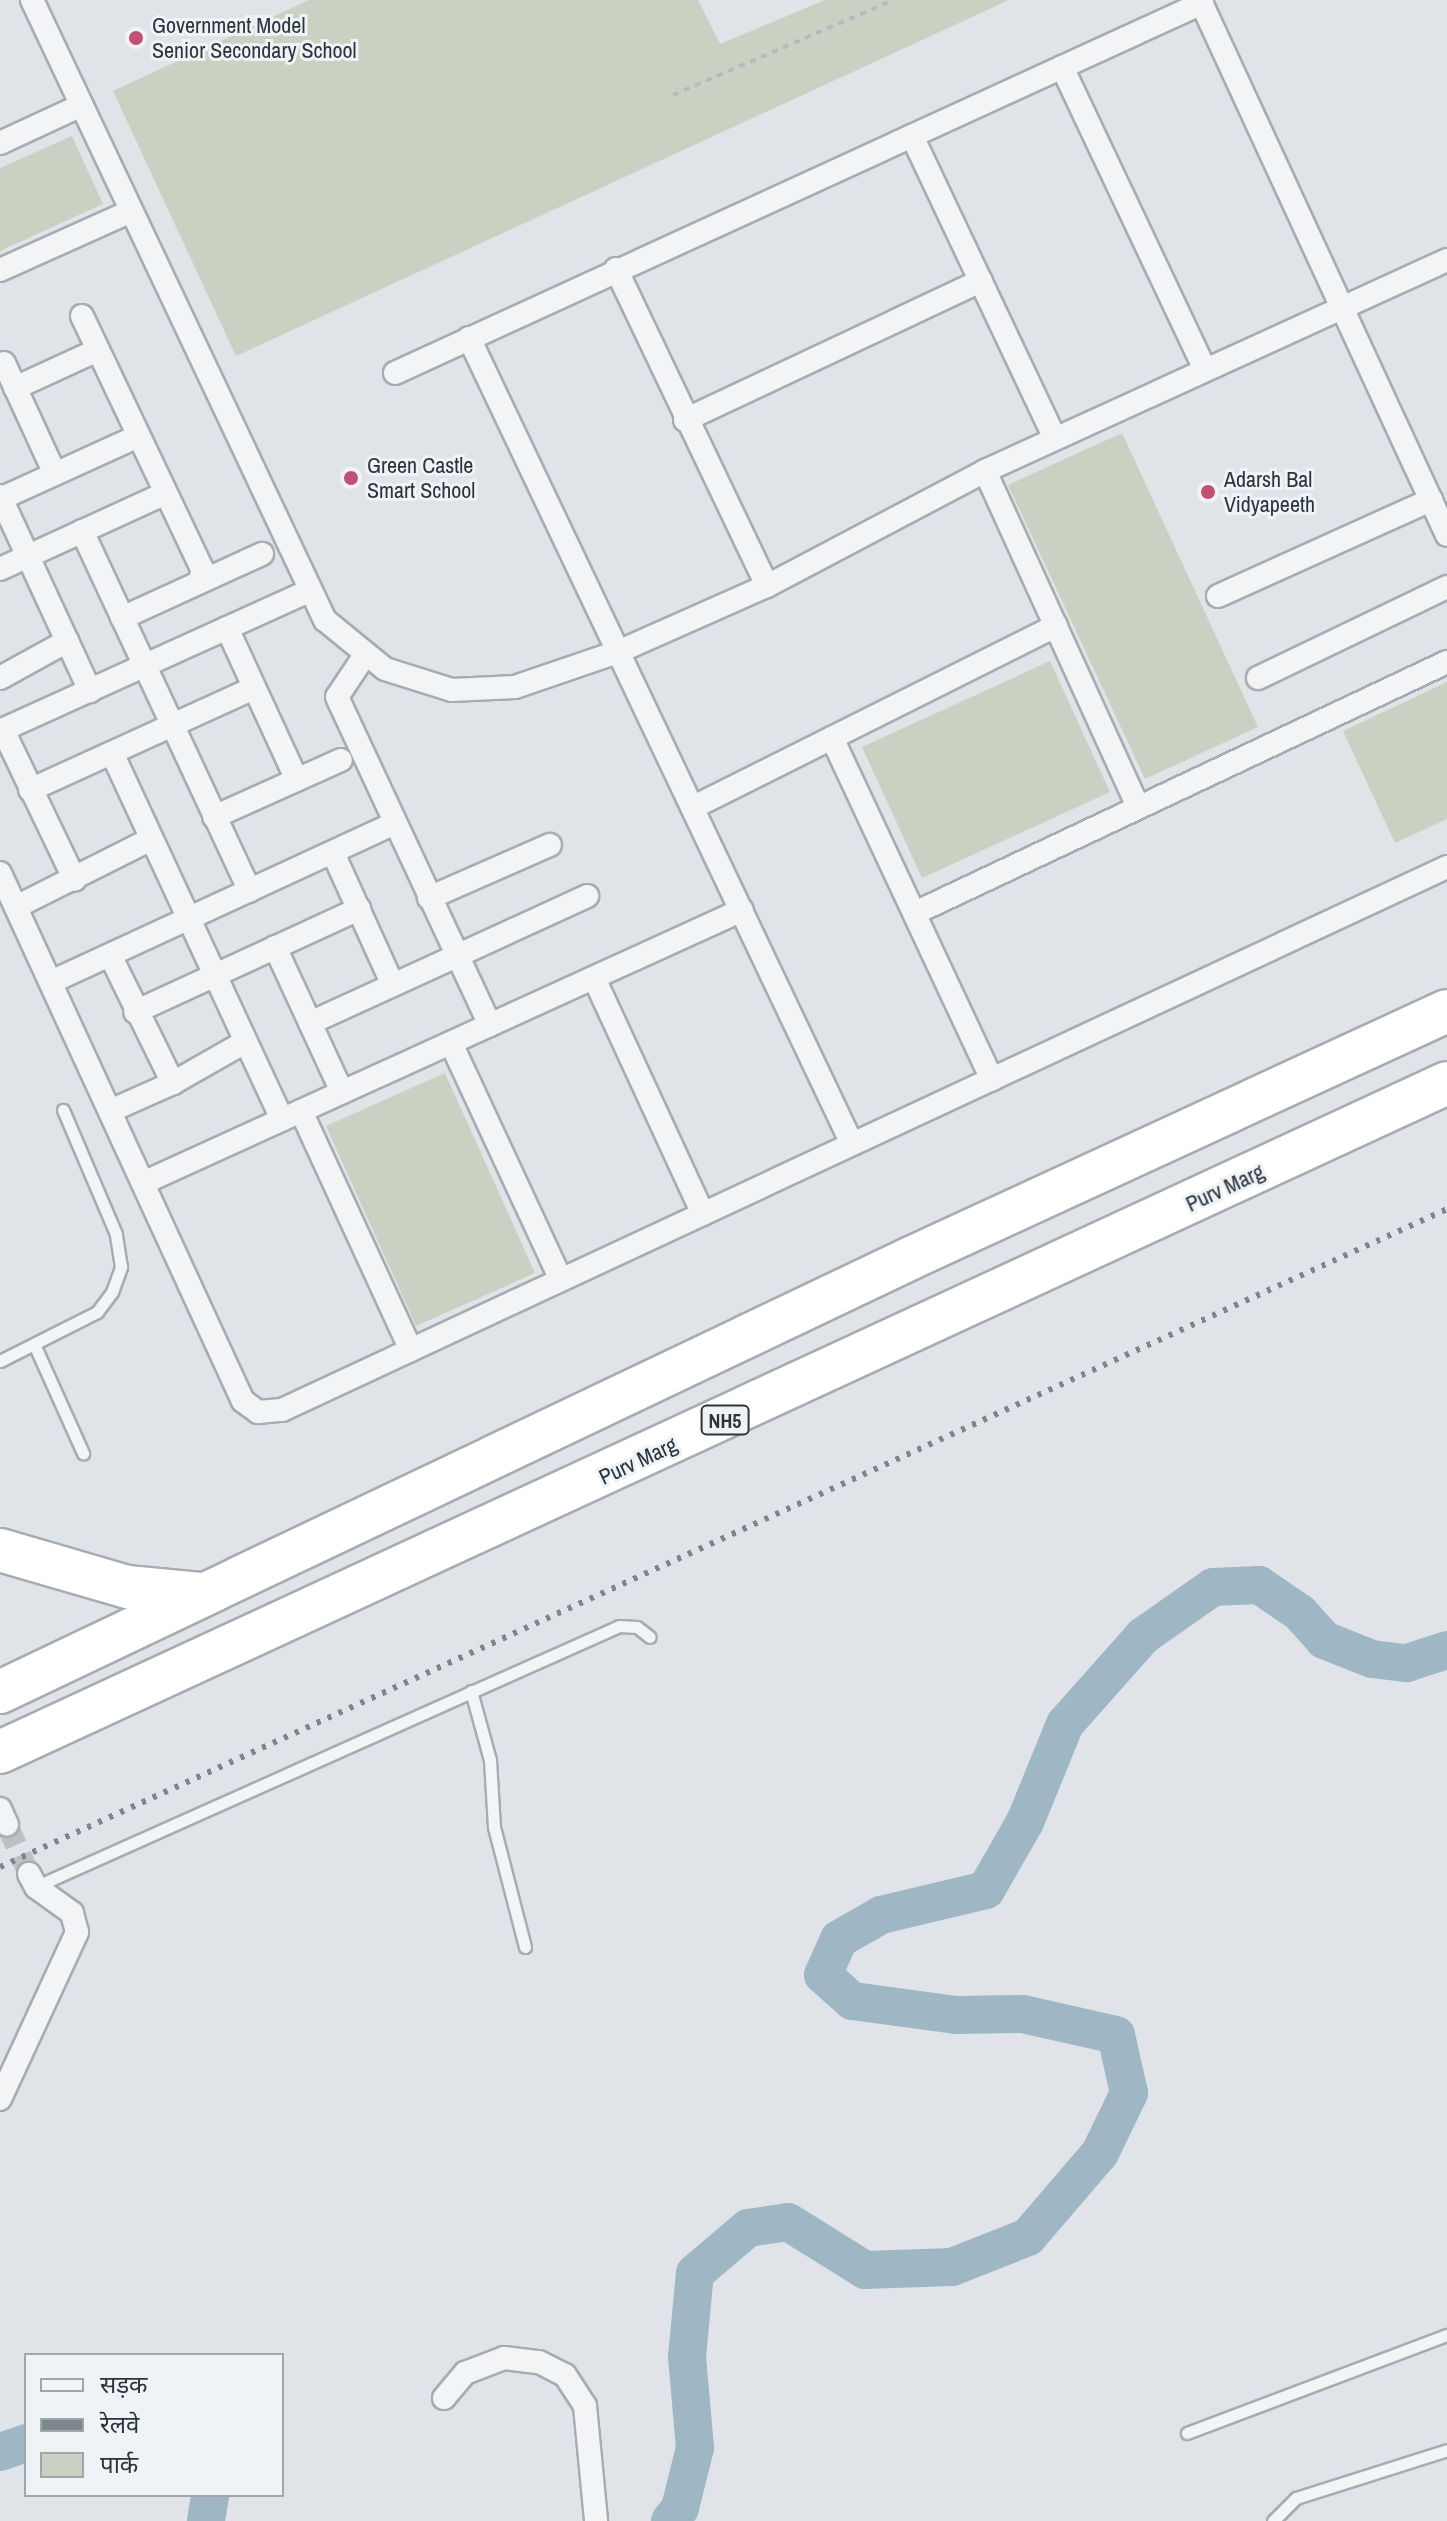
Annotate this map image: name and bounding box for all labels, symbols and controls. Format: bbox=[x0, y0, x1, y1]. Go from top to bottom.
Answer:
place label: Government Model Senior Secondary School bbox=[152, 12, 357, 64]
marker: Government Model Senior Secondary School bbox=[127, 29, 145, 47]
place label: Green Castle Smart School bbox=[367, 452, 475, 504]
place label: Adarsh Bal Vidyapeeth bbox=[1224, 466, 1315, 518]
marker: Green Castle Smart School bbox=[342, 469, 360, 487]
marker: Adarsh Bal Vidyapeeth bbox=[1199, 483, 1217, 501]
street label: Purv Marg bbox=[1182, 1158, 1268, 1218]
road number: NH5 bbox=[699, 1404, 751, 1436]
street label: Purv Marg bbox=[595, 1431, 681, 1491]
legend bbox=[24, 2353, 284, 2497]
text: सड़क bbox=[100, 2368, 148, 2400]
text: रेलवे bbox=[100, 2408, 139, 2440]
text: पार्क bbox=[100, 2448, 138, 2480]

